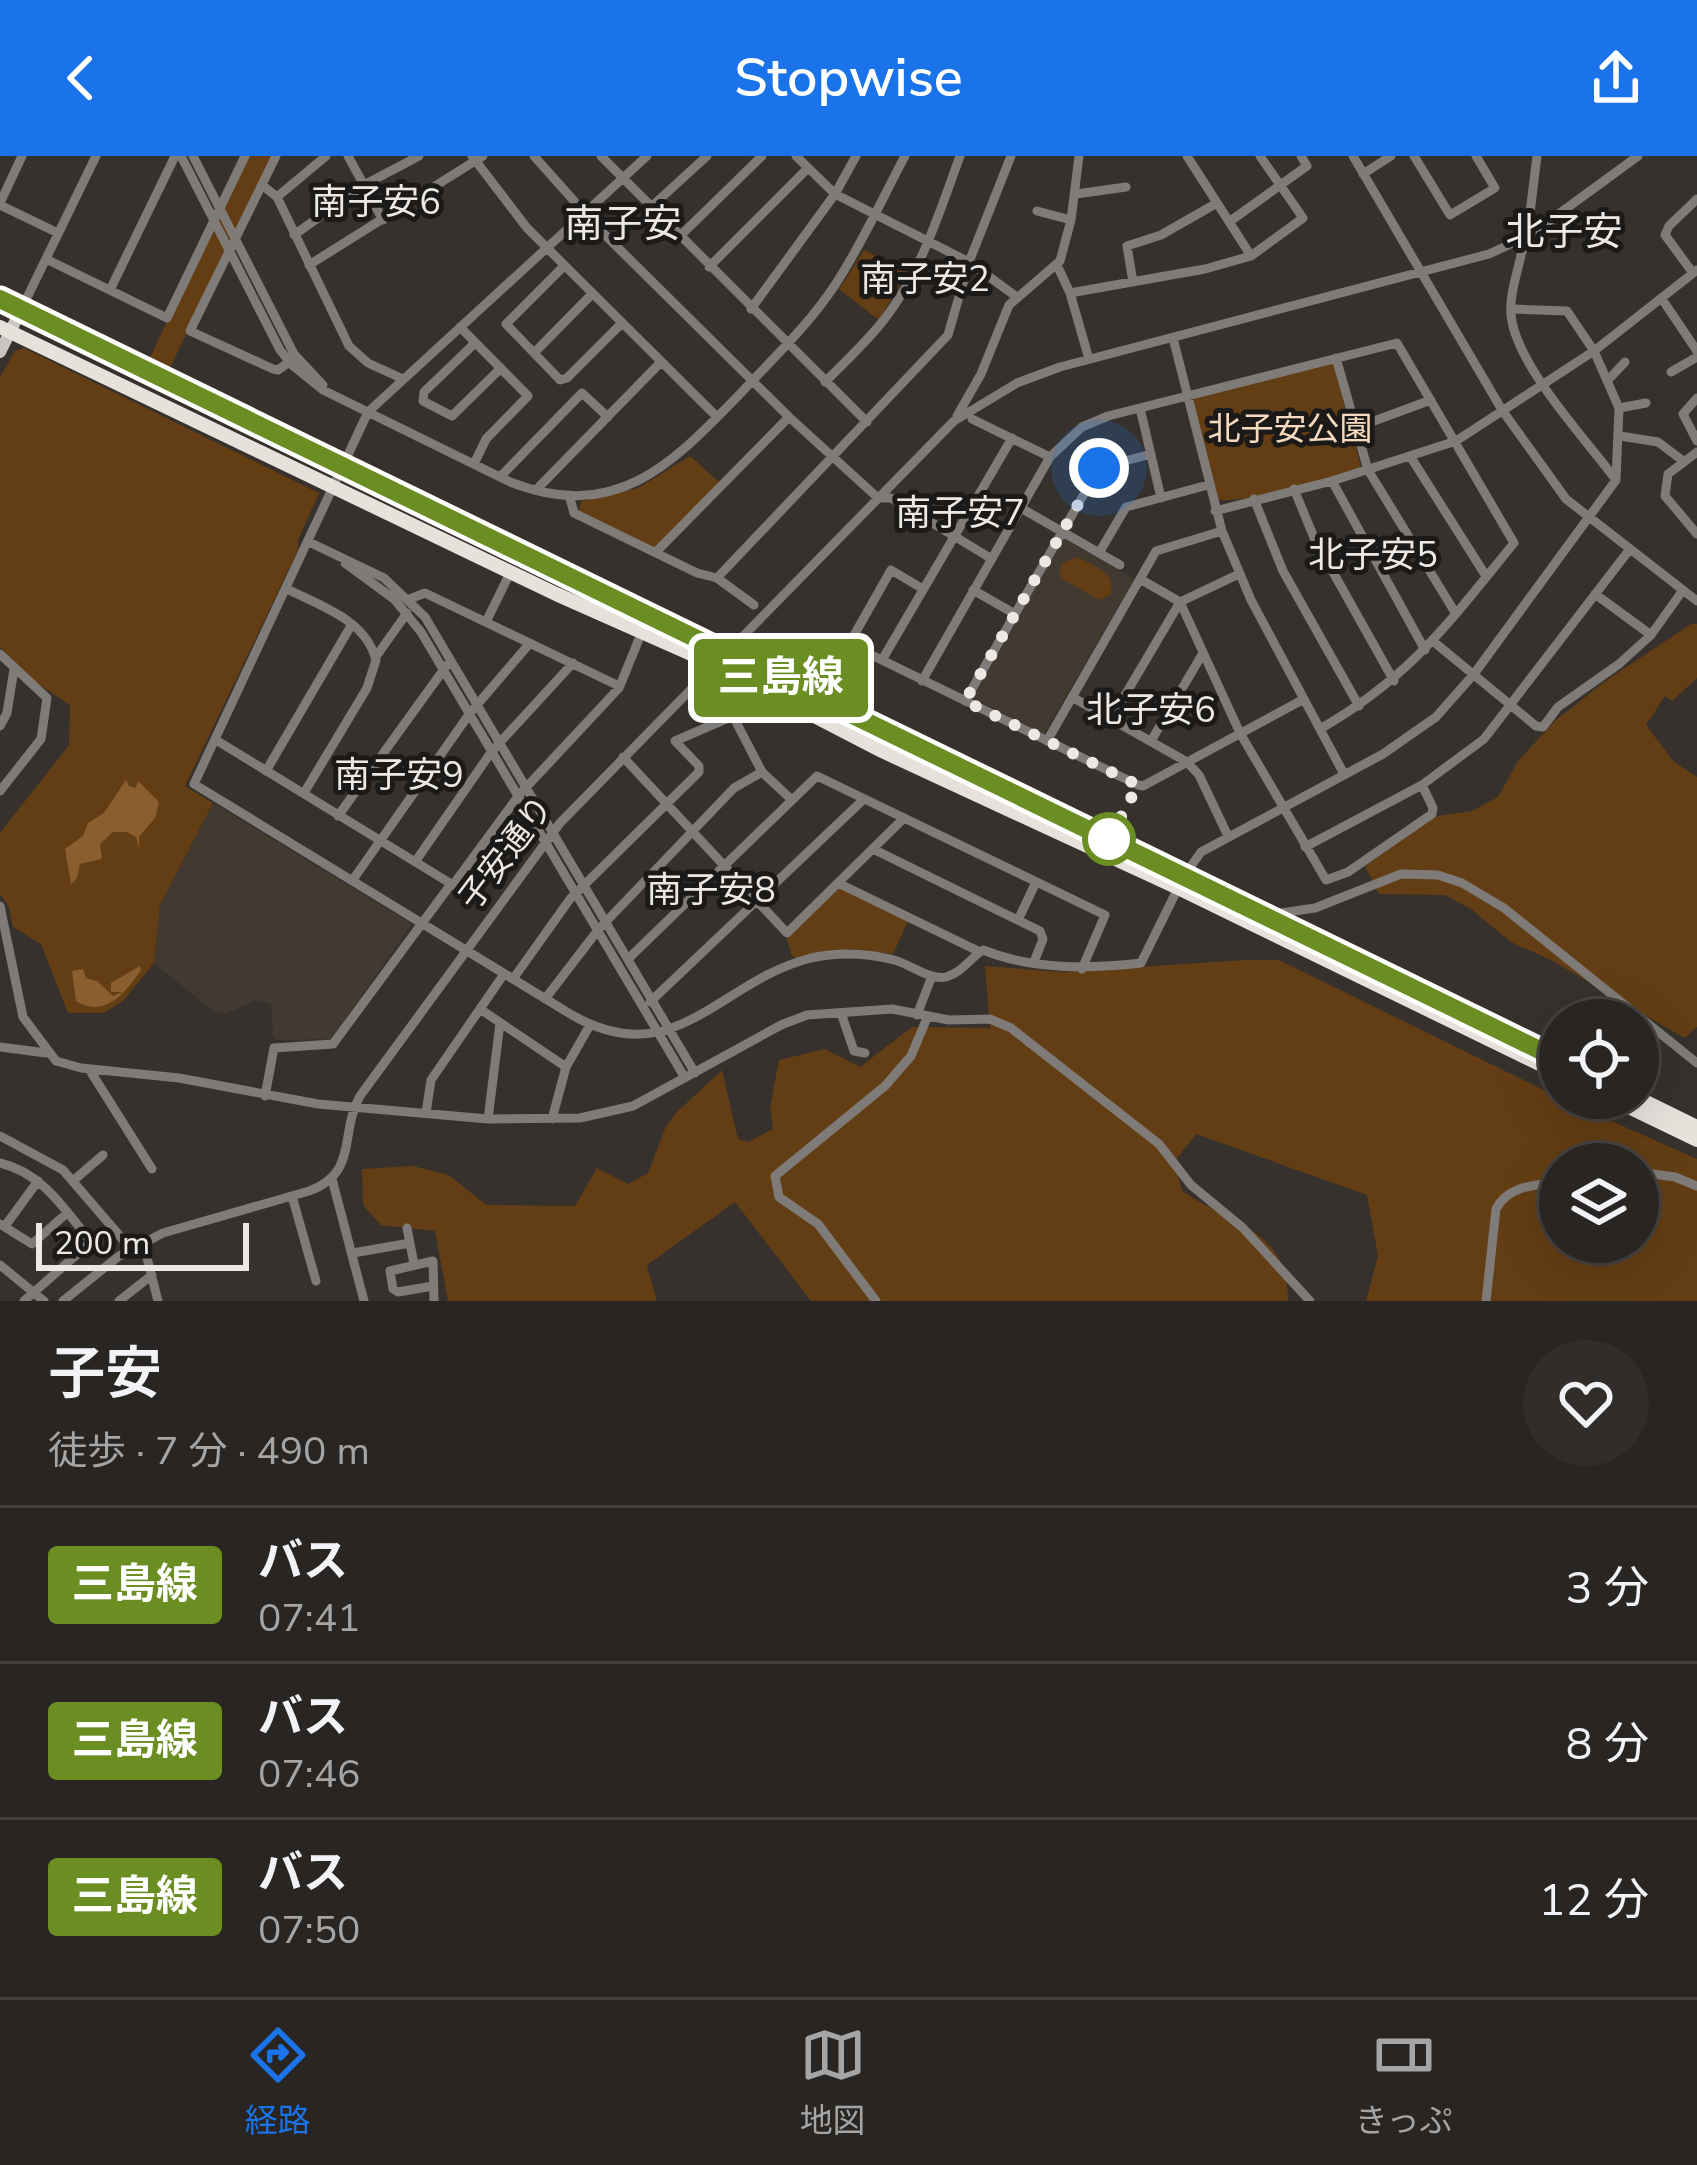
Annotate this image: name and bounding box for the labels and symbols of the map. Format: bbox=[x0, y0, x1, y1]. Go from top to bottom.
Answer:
district label: 南子安6 bbox=[311, 178, 441, 227]
district label: 南子安 bbox=[564, 198, 682, 251]
district label: 北子安 bbox=[1505, 206, 1623, 259]
district label: 南子安2 bbox=[860, 255, 990, 304]
park label: 北子安公園 bbox=[1208, 407, 1373, 452]
your location bbox=[1069, 438, 1129, 498]
district label: 南子安7 bbox=[895, 489, 1025, 538]
district label: 北子安5 bbox=[1308, 531, 1438, 580]
line badge: 三島線 bbox=[712, 639, 850, 717]
district label: 北子安6 bbox=[1086, 686, 1216, 735]
district label: 南子安9 bbox=[334, 751, 464, 800]
street label: 子安通り bbox=[448, 787, 564, 919]
unlabelled marker bbox=[1084, 814, 1134, 864]
district label: 南子安8 bbox=[646, 866, 776, 915]
scale bar bbox=[36, 1217, 249, 1270]

